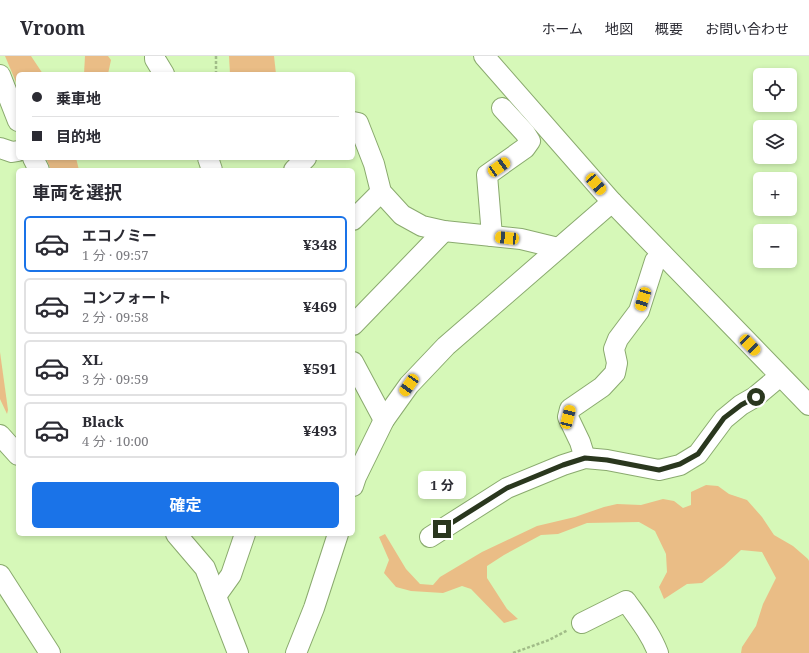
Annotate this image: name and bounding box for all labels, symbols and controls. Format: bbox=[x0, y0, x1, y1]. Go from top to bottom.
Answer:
text: Vroom bbox=[20, 15, 85, 41]
text: ホーム bbox=[541, 19, 583, 38]
text: 地図 bbox=[605, 19, 633, 38]
text: 概要 bbox=[655, 19, 683, 38]
text: お問い合わせ bbox=[705, 19, 789, 38]
map controls bbox=[753, 68, 797, 268]
button: locate bbox=[753, 68, 797, 112]
text: 乗車地 bbox=[56, 88, 101, 108]
button: layers bbox=[753, 120, 797, 164]
text: 目的地 bbox=[56, 126, 101, 146]
car bbox=[486, 155, 512, 179]
car bbox=[584, 171, 608, 197]
button: + bbox=[753, 172, 797, 216]
text: 車両を選択 bbox=[32, 180, 122, 204]
button: − bbox=[753, 224, 797, 268]
text: エコノミー bbox=[82, 225, 157, 245]
icon: car bbox=[34, 226, 70, 262]
car bbox=[494, 231, 520, 245]
text: ¥348 bbox=[303, 234, 337, 254]
text: 1 分 · 09:57 bbox=[82, 246, 148, 264]
car bbox=[634, 286, 652, 312]
text: コンフォート bbox=[82, 287, 172, 307]
icon: car bbox=[34, 288, 70, 324]
text: ¥469 bbox=[303, 296, 337, 316]
text: 2 分 · 09:58 bbox=[82, 308, 148, 326]
car bbox=[737, 332, 763, 358]
text: XL bbox=[82, 349, 103, 369]
icon: car bbox=[34, 350, 70, 386]
text: ¥591 bbox=[303, 358, 337, 378]
text: 3 分 · 09:59 bbox=[82, 370, 148, 388]
car bbox=[397, 372, 421, 398]
route start bbox=[747, 388, 765, 406]
car bbox=[559, 404, 577, 430]
text: Black bbox=[82, 411, 124, 431]
icon: car bbox=[34, 412, 70, 448]
text: ¥493 bbox=[303, 420, 337, 440]
text: 4 分 · 10:00 bbox=[82, 432, 148, 450]
callout: 1 分 bbox=[418, 471, 466, 499]
text: 1 分 bbox=[430, 476, 454, 494]
button: 確定 bbox=[32, 482, 339, 528]
route end bbox=[433, 520, 451, 538]

